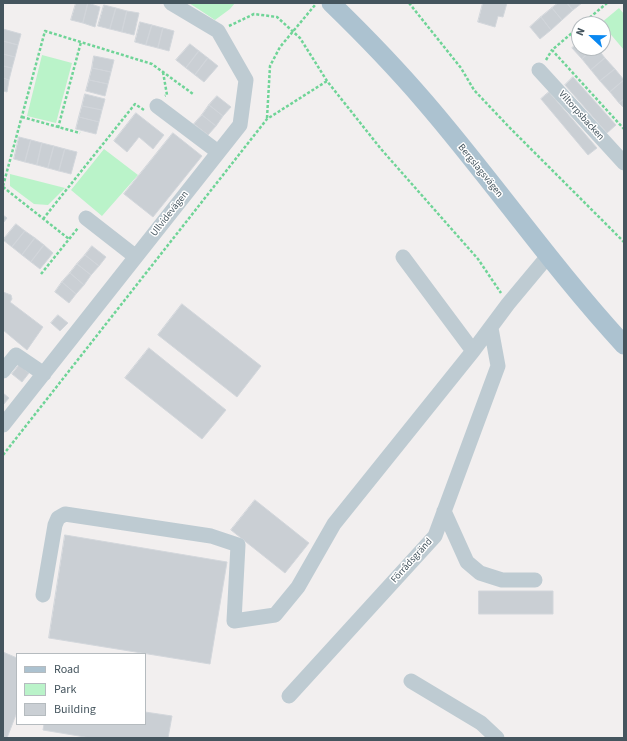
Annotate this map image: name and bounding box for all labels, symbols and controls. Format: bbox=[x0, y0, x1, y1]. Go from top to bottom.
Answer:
north arrow bbox=[571, 16, 611, 56]
text: N bbox=[572, 25, 589, 38]
street label: Viltorpsbacken bbox=[556, 89, 606, 143]
street label: Bergslagsvägen bbox=[455, 142, 505, 200]
street label: Ullvidevägen bbox=[149, 189, 191, 239]
street label: Förrådsgränd bbox=[389, 536, 435, 586]
legend bbox=[16, 653, 146, 725]
text: Road bbox=[54, 661, 80, 678]
text: Park bbox=[54, 681, 76, 698]
text: Building bbox=[54, 701, 96, 718]

